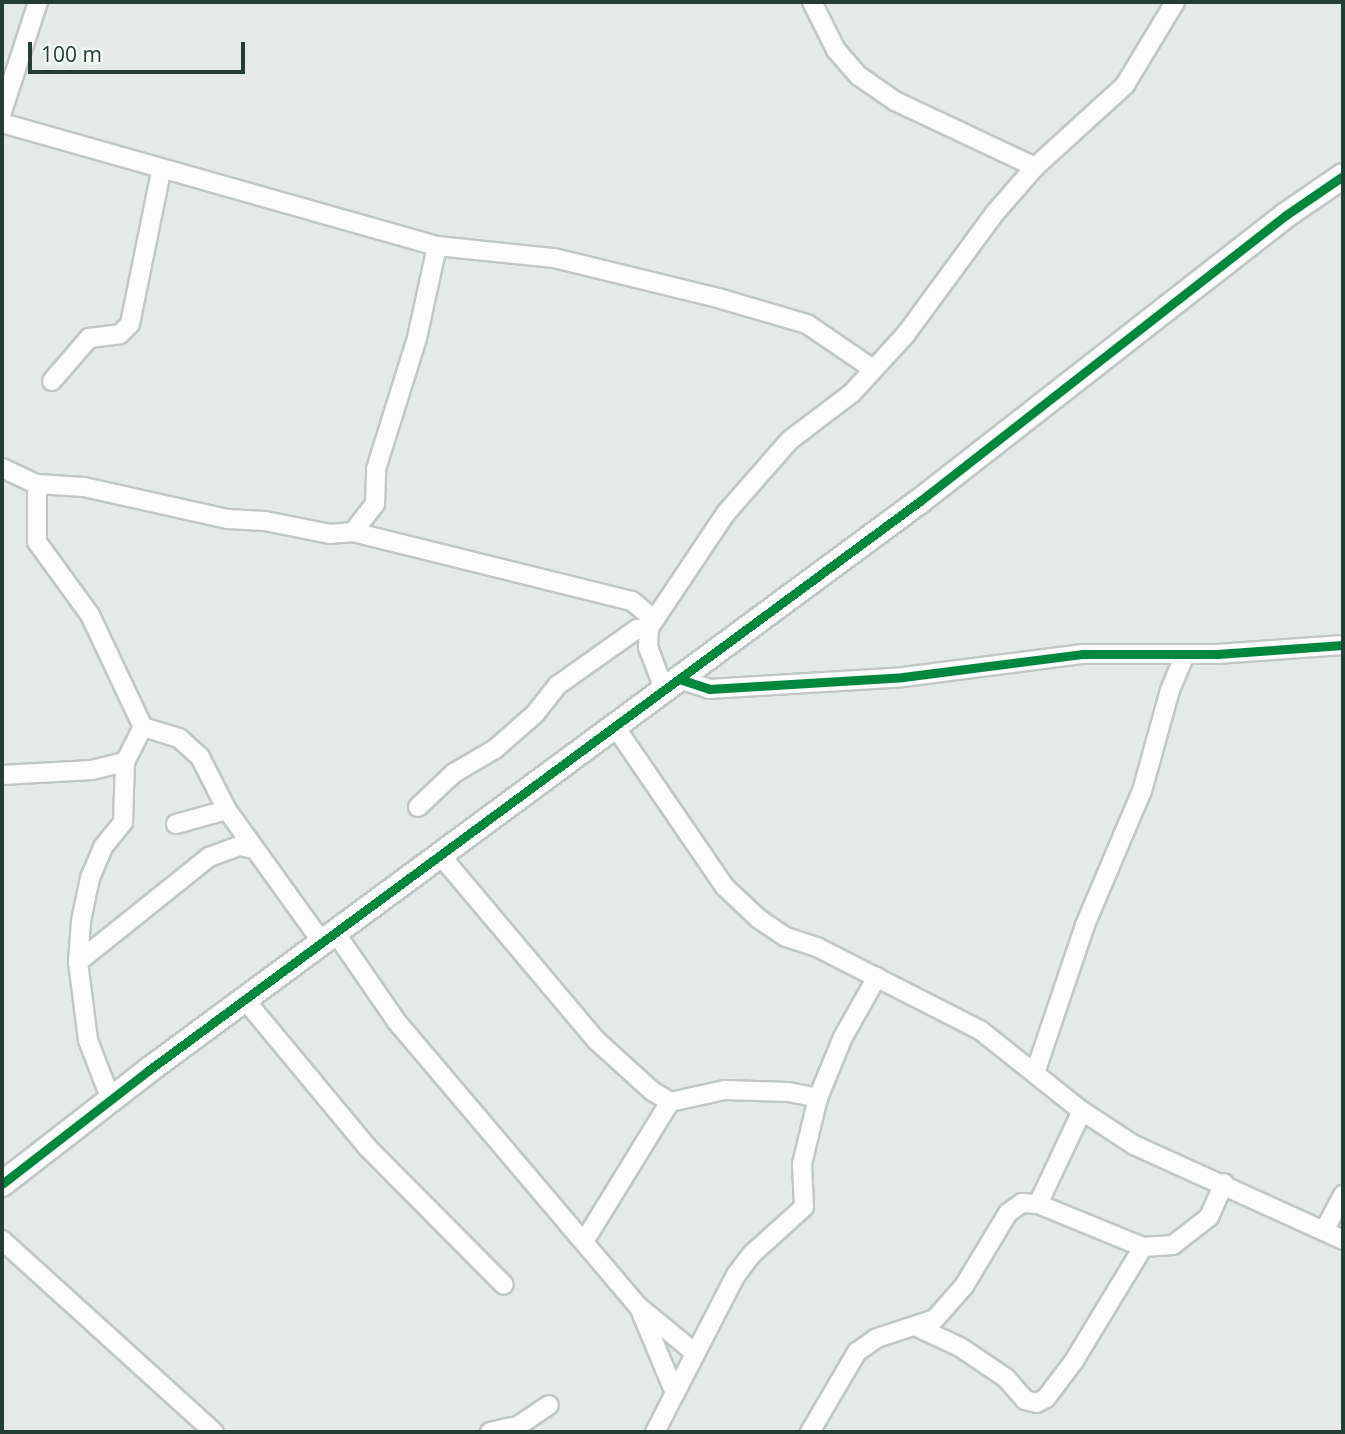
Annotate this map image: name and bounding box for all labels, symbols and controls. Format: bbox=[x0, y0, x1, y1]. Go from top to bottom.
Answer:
scale bar bbox=[32, 28, 248, 72]
text: 100 m bbox=[41, 40, 102, 68]

